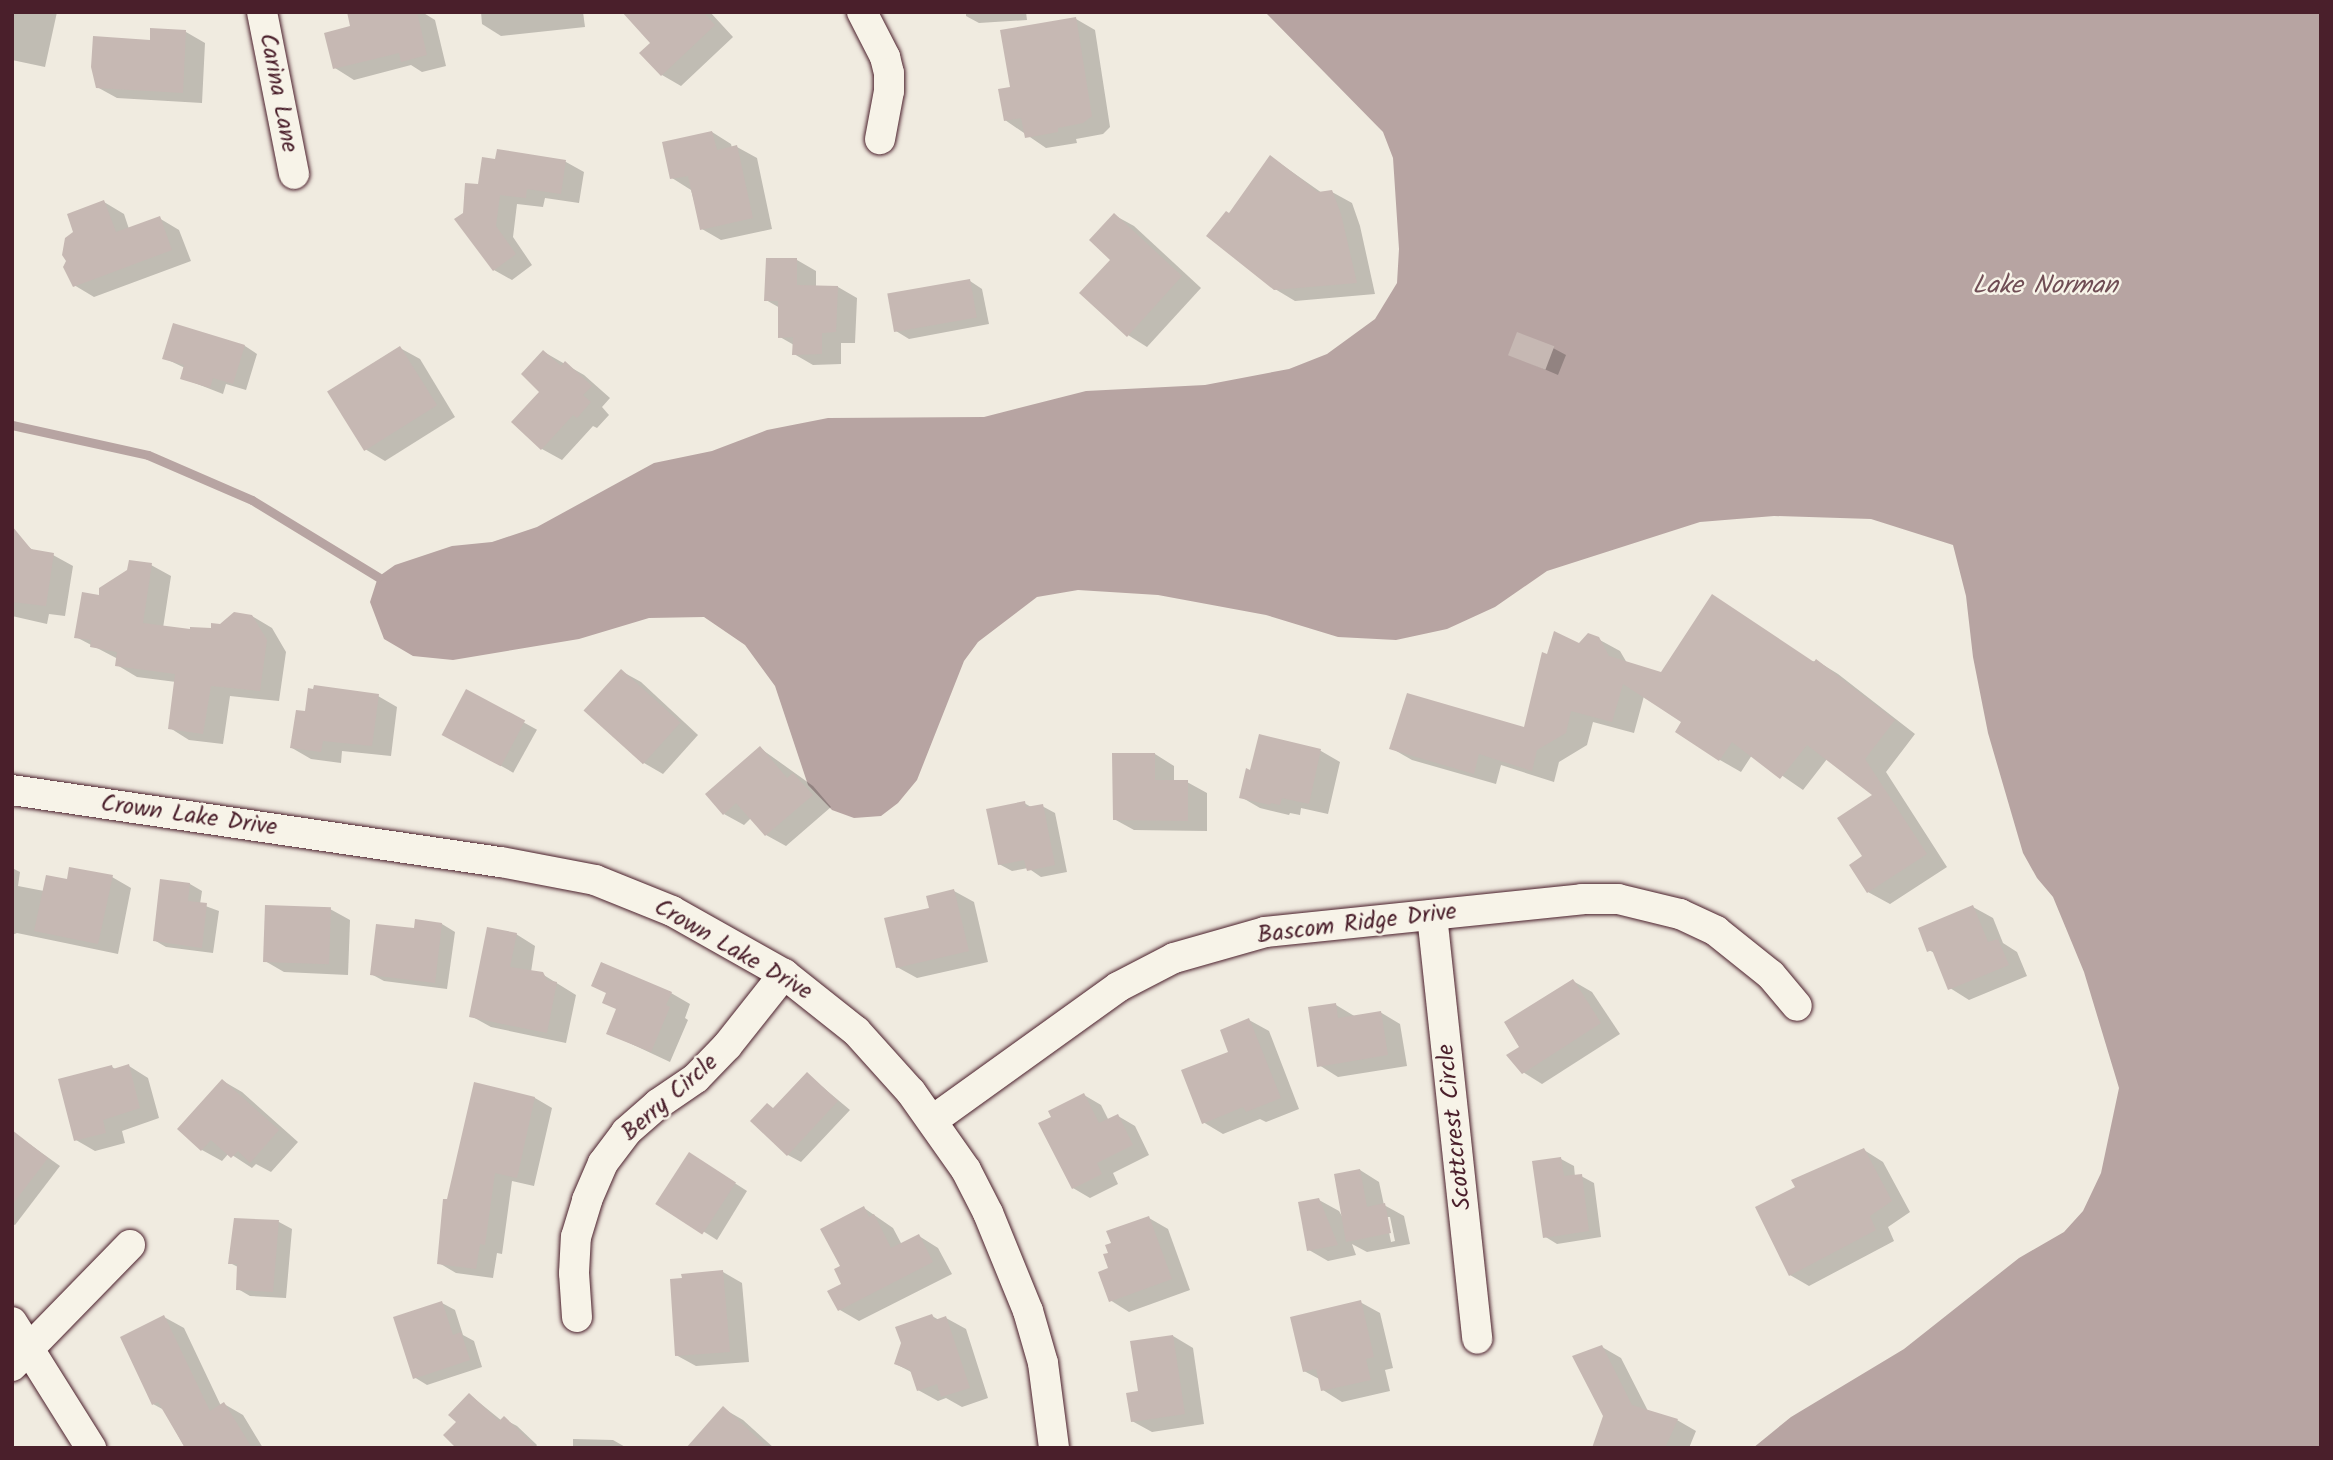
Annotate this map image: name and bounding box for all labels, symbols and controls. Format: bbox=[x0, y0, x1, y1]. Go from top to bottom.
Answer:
street label: Carina Lane bbox=[252, 31, 304, 155]
water label: Lake Norman bbox=[1972, 271, 2118, 303]
street label: Crown Lake Drive bbox=[99, 789, 279, 843]
street label: Crown Lake Drive bbox=[649, 893, 817, 1007]
street label: Bascom Ridge Drive bbox=[1256, 897, 1458, 951]
street label: Scottcrest Circle bbox=[1432, 1043, 1478, 1211]
street label: Berry Circle bbox=[616, 1048, 724, 1148]

